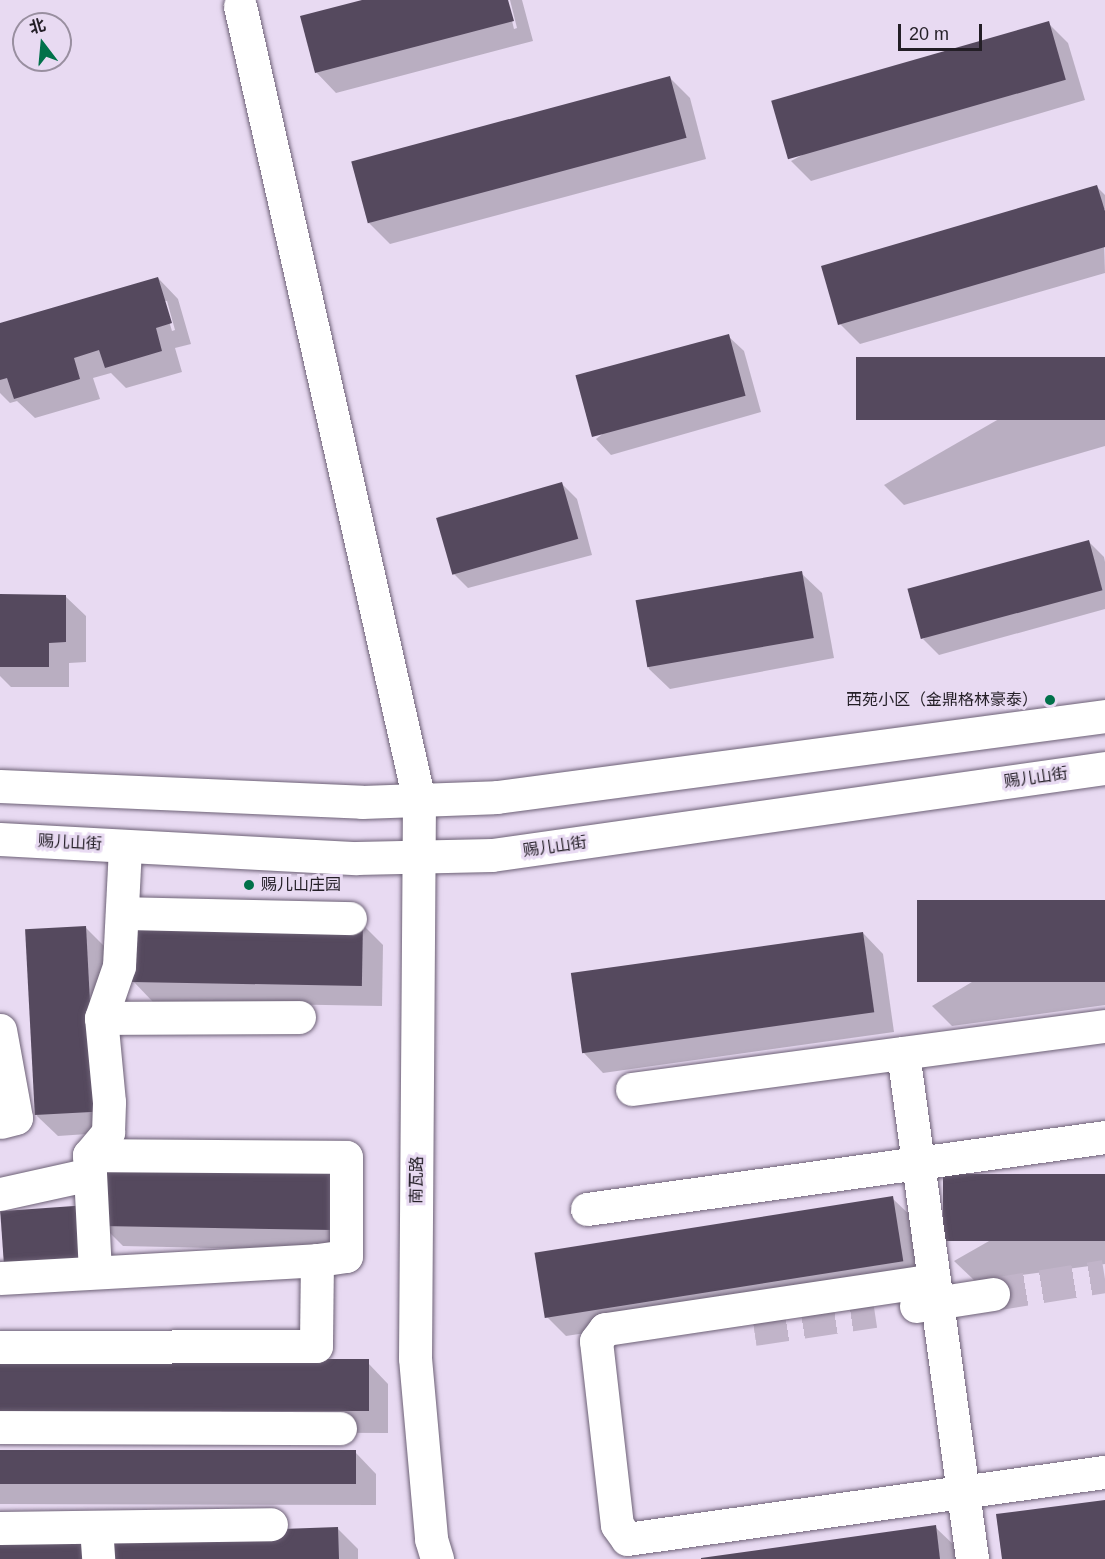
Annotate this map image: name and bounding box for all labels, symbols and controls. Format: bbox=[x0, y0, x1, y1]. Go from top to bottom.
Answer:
north arrow bbox=[12, 12, 72, 72]
scale bar bbox=[901, 12, 985, 50]
text: 北 bbox=[27, 16, 47, 37]
text: 20 m bbox=[909, 24, 949, 44]
place label: 西苑小区（金鼎格林豪泰） bbox=[846, 690, 1038, 710]
marker: 西苑小区（金鼎格林豪泰） bbox=[1043, 693, 1057, 707]
street label: 赐儿山街 bbox=[1003, 764, 1069, 792]
street label: 赐儿山街 bbox=[38, 832, 102, 854]
street label: 赐儿山街 bbox=[522, 833, 588, 861]
place label: 赐儿山庄园 bbox=[261, 875, 341, 895]
marker: 赐儿山庄园 bbox=[242, 878, 256, 892]
street label: 南瓦路 bbox=[407, 1156, 427, 1204]

